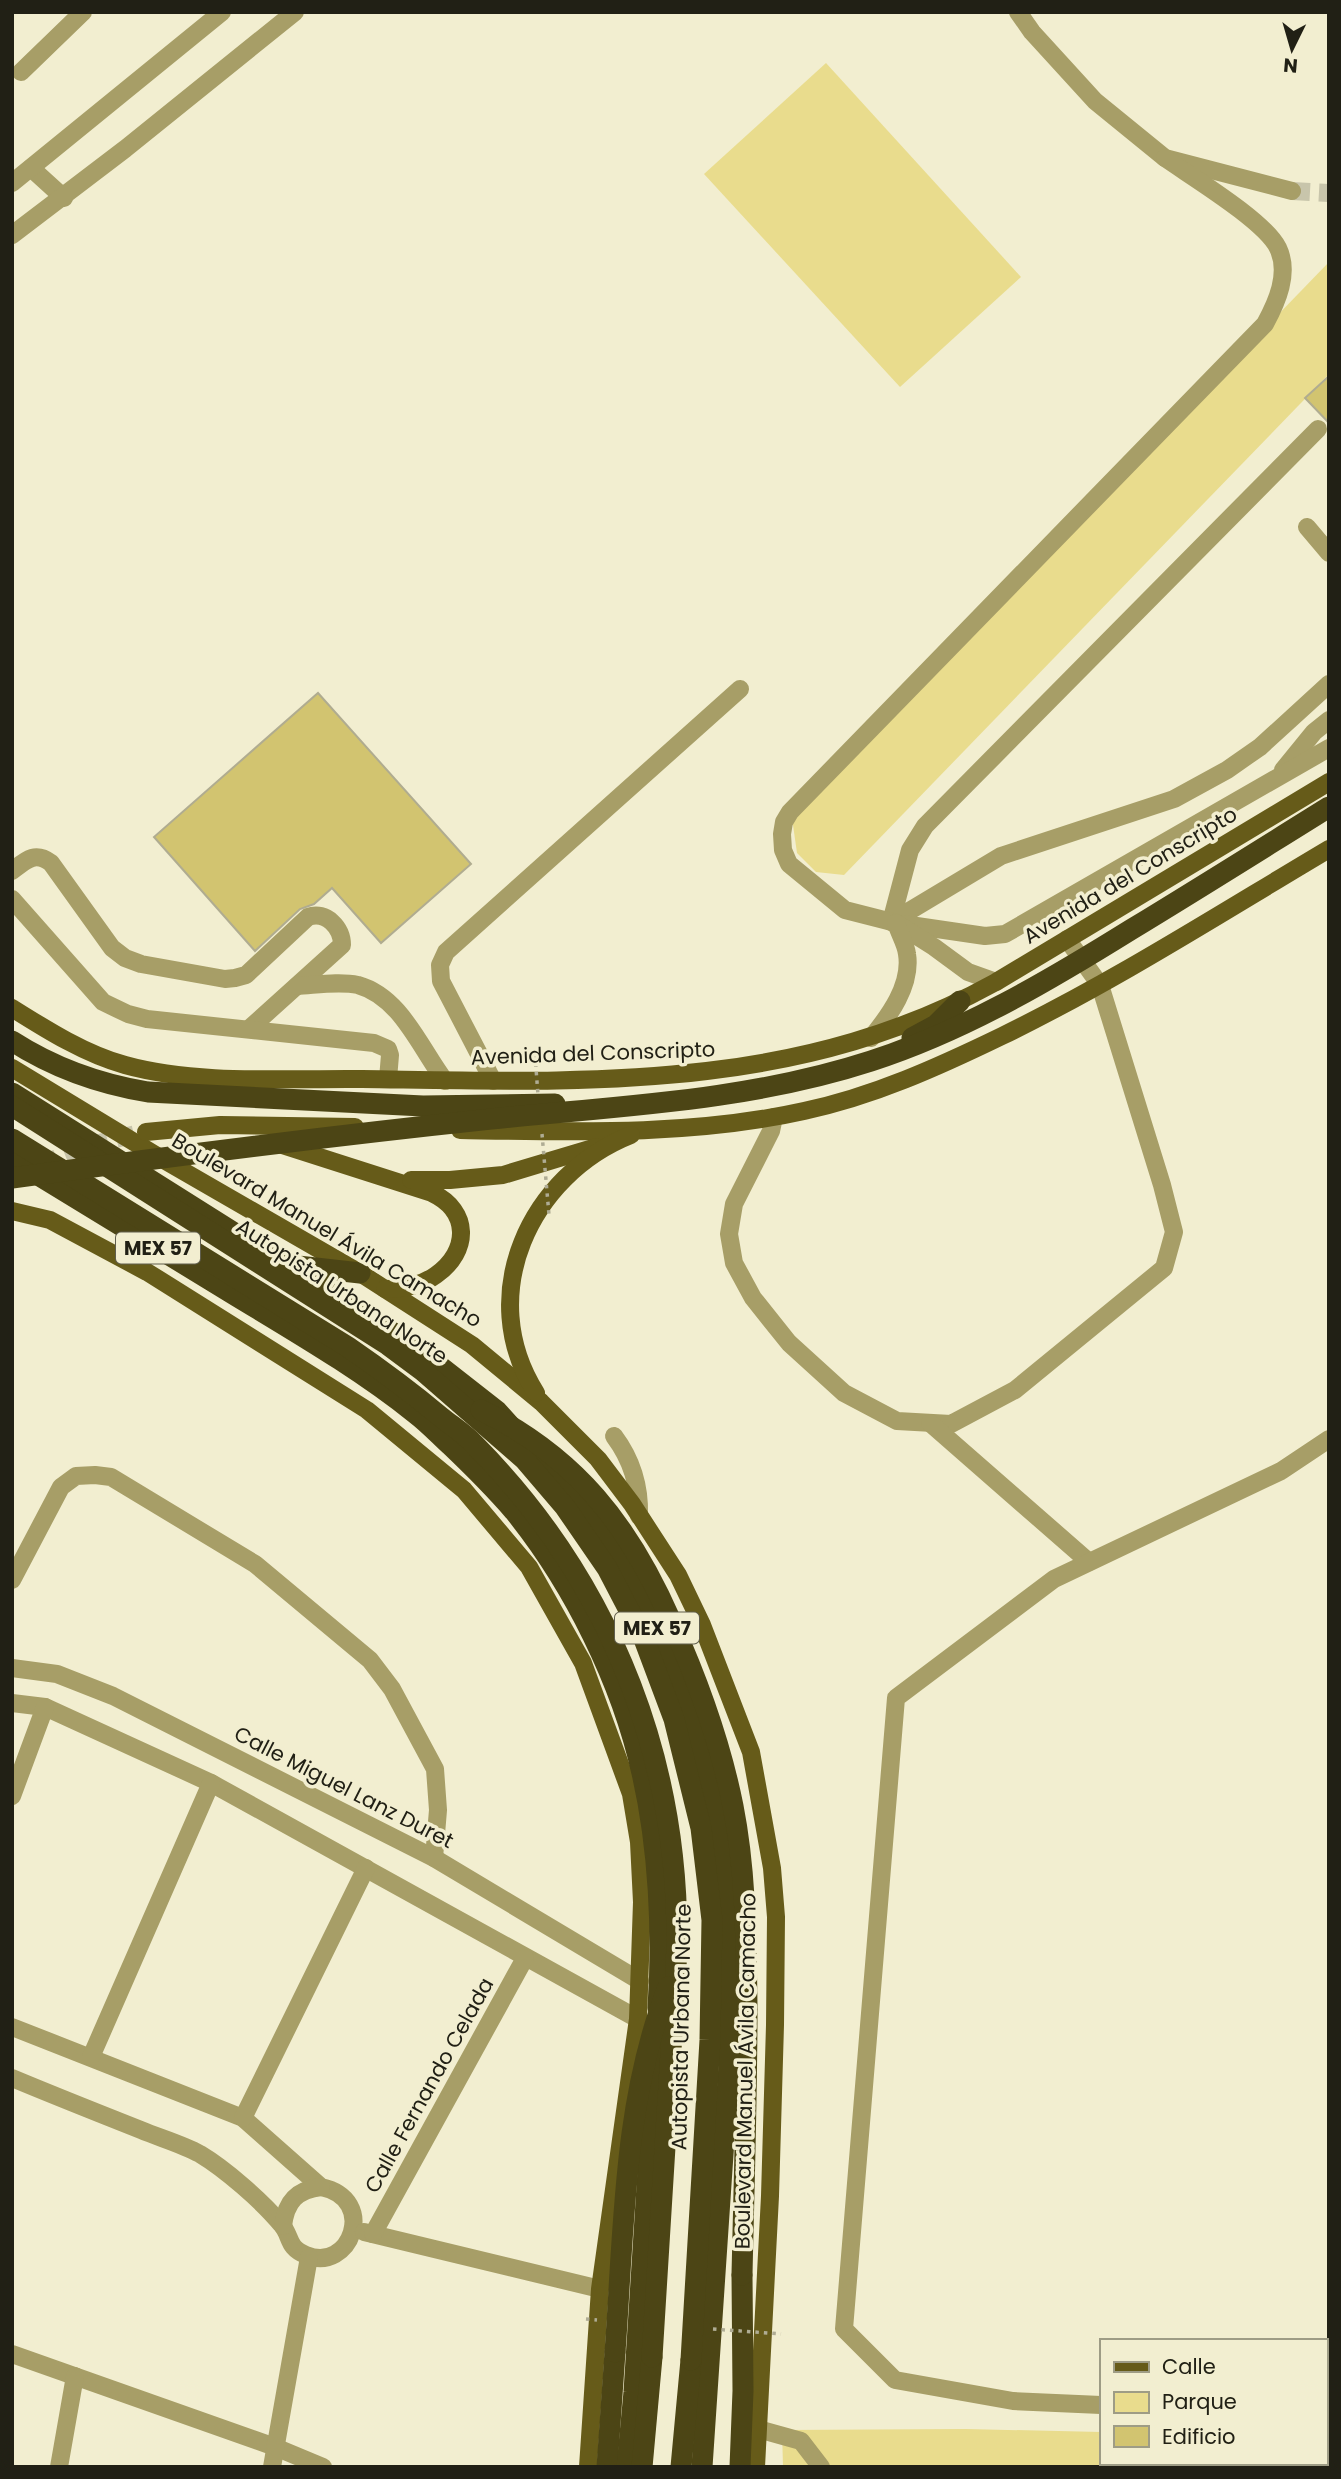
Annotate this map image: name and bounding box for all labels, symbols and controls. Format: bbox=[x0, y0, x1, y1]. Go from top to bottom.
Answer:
north arrow bbox=[1257, 14, 1327, 84]
text: N bbox=[1282, 51, 1299, 80]
street label: Avenida del Conscripto bbox=[1018, 800, 1242, 950]
street label: Avenida del Conscripto bbox=[470, 1034, 716, 1072]
street label: Boulevard Manuel Ávila Camacho bbox=[167, 1126, 487, 1334]
street label: Autopista Urbana Norte bbox=[231, 1212, 453, 1370]
road number: MEX 57 bbox=[116, 1232, 200, 1264]
road number: MEX 57 bbox=[615, 1612, 699, 1644]
street label: Calle Miguel Lanz Duret bbox=[229, 1719, 459, 1855]
street label: Boulevard Manuel Ávila Camacho bbox=[727, 1893, 763, 2249]
street label: Autopista Urbana Norte bbox=[664, 1903, 698, 2151]
street label: Calle Fernando Celada bbox=[358, 1972, 500, 2198]
legend bbox=[1100, 2339, 1327, 2465]
text: Calle bbox=[1162, 2352, 1216, 2381]
text: Parque bbox=[1162, 2387, 1237, 2416]
text: Edificio bbox=[1162, 2422, 1236, 2451]

